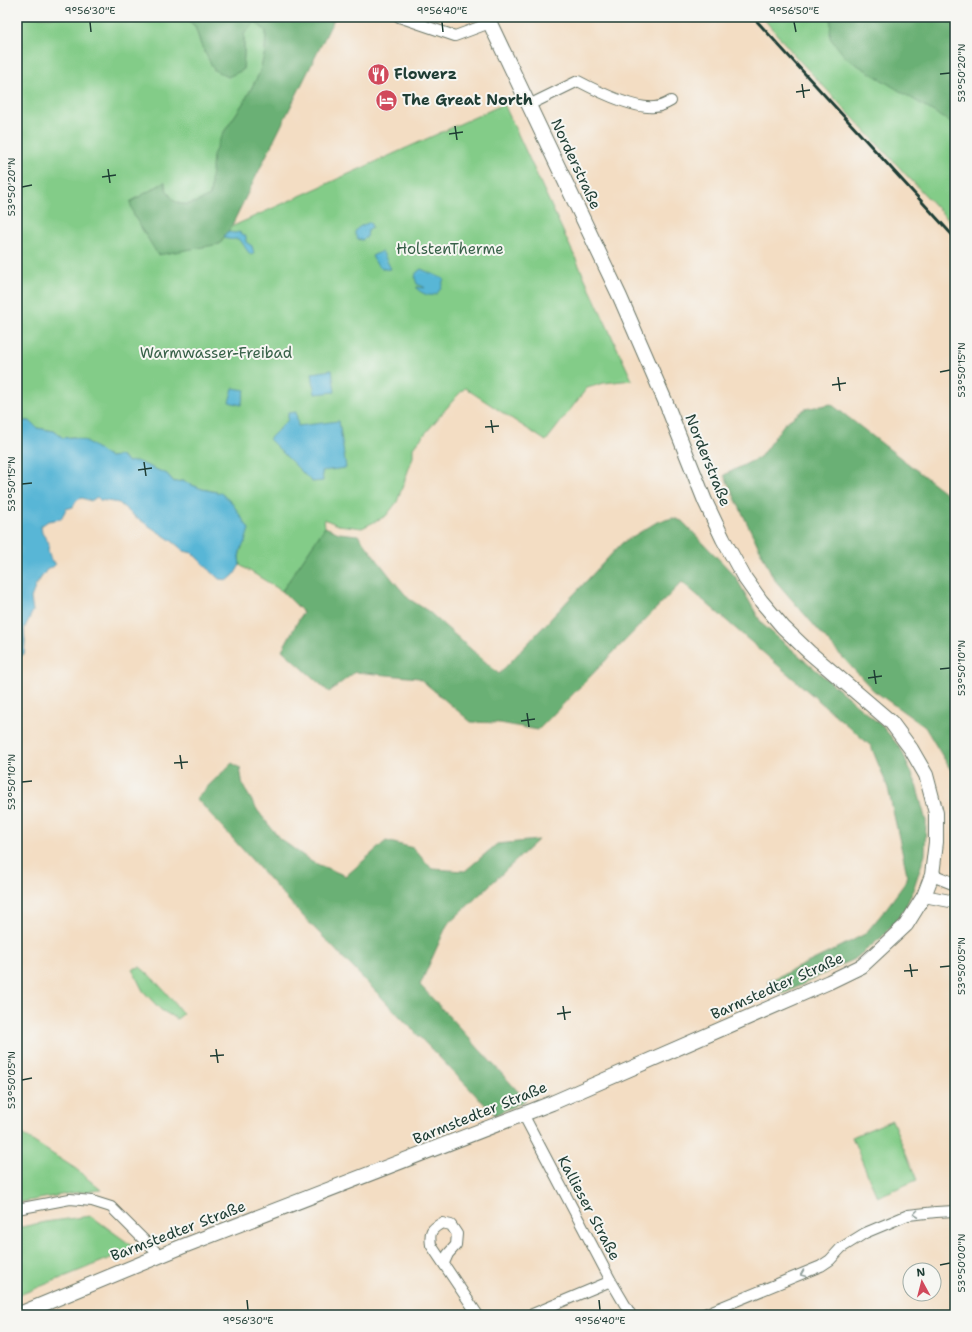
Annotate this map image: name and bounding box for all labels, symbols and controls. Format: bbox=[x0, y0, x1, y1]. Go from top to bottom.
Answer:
text: 9°56'30"E bbox=[65, 4, 115, 17]
text: 9°56'40"E bbox=[417, 4, 467, 17]
text: 9°56'50"E bbox=[769, 4, 819, 17]
text: 53°50'20"N bbox=[955, 44, 968, 102]
restaurant icon: Flowerz bbox=[365, 61, 391, 87]
place label: Flowerz bbox=[394, 64, 457, 84]
hotel icon: The Great North bbox=[374, 87, 400, 113]
place label: The Great North bbox=[402, 90, 533, 110]
street label: Norderstraße bbox=[546, 115, 606, 213]
text: 53°50'20"N bbox=[5, 158, 18, 216]
park label: HolstenTherme bbox=[396, 239, 504, 259]
text: 53°50'15"N bbox=[955, 342, 968, 398]
park label: Warmwasser-Freibad bbox=[140, 343, 293, 363]
street label: Norderstraße bbox=[680, 411, 736, 509]
text: 53°50'15"N bbox=[5, 456, 18, 512]
text: 53°50'10"N bbox=[955, 640, 968, 696]
text: 53°50'10"N bbox=[5, 754, 18, 810]
text: 53°50'05"N bbox=[955, 937, 968, 995]
street label: Barmstedter Straße bbox=[708, 948, 846, 1024]
text: 53°50'05"N bbox=[5, 1051, 18, 1109]
street label: Barmstedter Straße bbox=[410, 1077, 550, 1149]
street label: Kallieser Straße bbox=[553, 1152, 625, 1264]
street label: Barmstedter Straße bbox=[108, 1196, 248, 1266]
one-way arrow bbox=[913, 1209, 919, 1218]
text: 53°50'00"N bbox=[955, 1234, 968, 1292]
north arrow bbox=[902, 1262, 942, 1302]
text: N bbox=[916, 1265, 926, 1281]
one-way arrow bbox=[799, 1269, 806, 1277]
text: 9°56'30"E bbox=[223, 1314, 273, 1327]
text: 9°56'40"E bbox=[575, 1314, 625, 1327]

